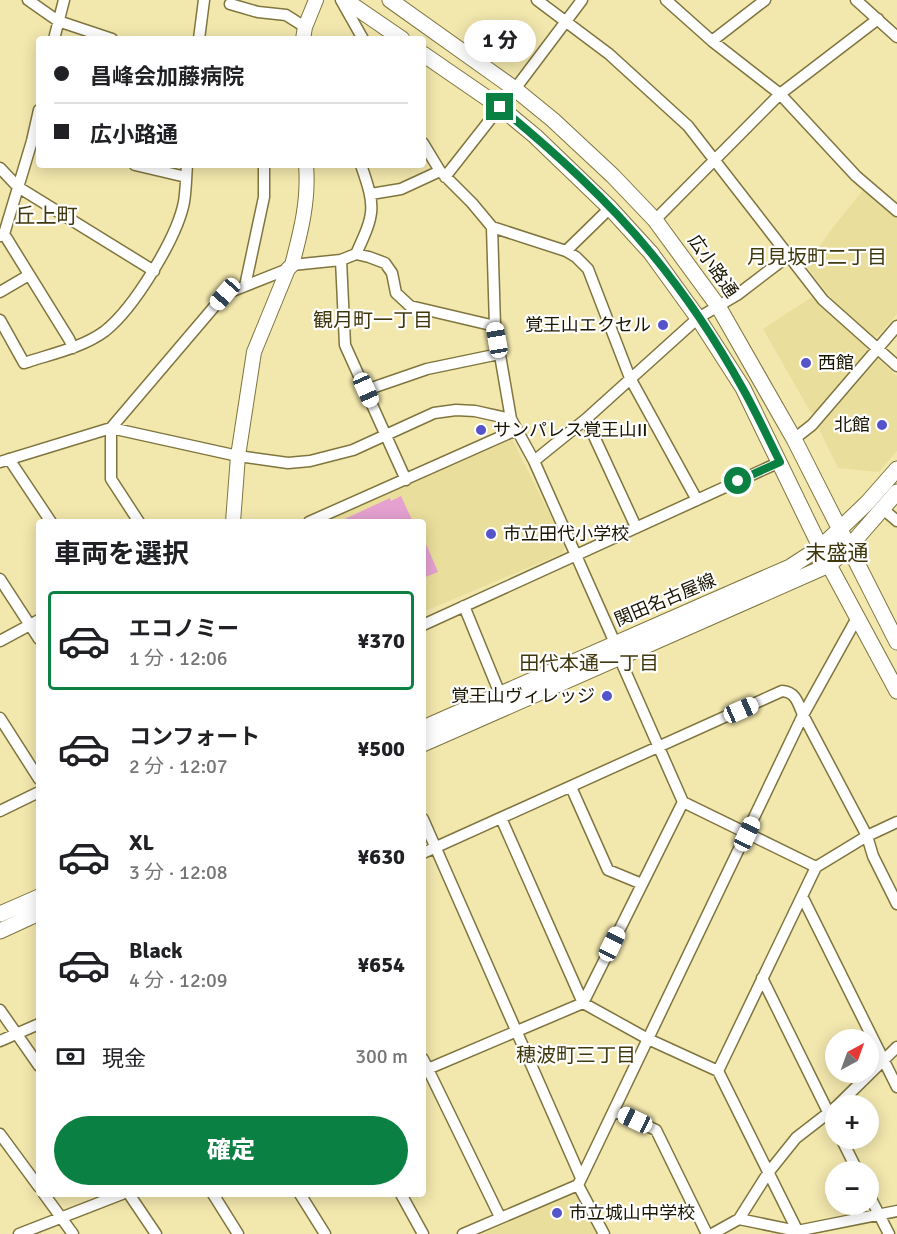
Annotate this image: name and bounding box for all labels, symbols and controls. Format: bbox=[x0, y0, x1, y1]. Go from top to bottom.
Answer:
callout: 1 分 bbox=[464, 20, 536, 62]
text: 1 分 bbox=[482, 28, 518, 53]
text: 昌峰会加藤病院 bbox=[90, 63, 244, 90]
route end bbox=[486, 93, 513, 120]
text: 広小路通 bbox=[90, 121, 178, 148]
district label: 丘上町 bbox=[15, 203, 78, 229]
street label: 広小路通 bbox=[683, 230, 743, 302]
district label: 月見坂町二丁目 bbox=[747, 245, 887, 270]
car bbox=[206, 275, 244, 313]
district label: 観月町一丁目 bbox=[313, 308, 433, 333]
place label: 覚王山エクセル bbox=[525, 314, 651, 336]
marker: 覚王山エクセル bbox=[656, 318, 670, 332]
car bbox=[485, 321, 509, 359]
place label: 西館 bbox=[818, 352, 854, 374]
marker: 西館 bbox=[799, 356, 813, 370]
car bbox=[350, 370, 382, 410]
place label: 北館 bbox=[834, 414, 870, 436]
marker: 北館 bbox=[875, 418, 889, 432]
place label: サンパレス覚王山II bbox=[493, 419, 648, 441]
marker: サンパレス覚王山II bbox=[474, 423, 488, 437]
route start bbox=[724, 467, 751, 494]
place label: 市立田代小学校 bbox=[503, 523, 629, 545]
marker: 市立田代小学校 bbox=[484, 527, 498, 541]
text: 車両を選択 bbox=[54, 538, 189, 571]
district label: 末盛通 bbox=[806, 540, 869, 566]
street label: 関田名古屋線 bbox=[611, 569, 719, 631]
icon: car bbox=[57, 614, 111, 668]
text: エコノミー bbox=[129, 615, 239, 642]
text: ¥370 bbox=[357, 627, 405, 654]
text: 1 分 · 12:06 bbox=[129, 646, 228, 671]
district label: 田代本通一丁目 bbox=[519, 651, 659, 676]
place label: 覚王山ヴィレッジ bbox=[451, 685, 595, 707]
marker: 覚王山ヴィレッジ bbox=[600, 689, 614, 703]
car bbox=[721, 694, 761, 726]
icon: car bbox=[57, 722, 111, 776]
text: コンフォート bbox=[129, 723, 260, 750]
text: ¥500 bbox=[357, 735, 405, 762]
text: 2 分 · 12:07 bbox=[129, 754, 228, 779]
car bbox=[731, 814, 763, 854]
text: XL bbox=[129, 829, 154, 856]
icon: car bbox=[57, 830, 111, 884]
text: ¥630 bbox=[357, 843, 405, 870]
text: 3 分 · 12:08 bbox=[129, 860, 228, 885]
car bbox=[596, 924, 628, 964]
text: Black bbox=[129, 937, 183, 964]
icon: car bbox=[57, 938, 111, 992]
text: ¥654 bbox=[357, 951, 405, 978]
text: 4 分 · 12:09 bbox=[129, 968, 228, 993]
north arrow bbox=[825, 1029, 879, 1083]
map controls bbox=[825, 1029, 879, 1215]
icon: cash bbox=[54, 1040, 87, 1073]
district label: 穂波町三丁目 bbox=[516, 1043, 636, 1068]
text: 300 m bbox=[355, 1044, 408, 1069]
text: 現金 bbox=[102, 1045, 146, 1072]
button: + bbox=[825, 1095, 879, 1149]
car bbox=[615, 1104, 655, 1136]
button: 確定 bbox=[54, 1116, 408, 1185]
button: − bbox=[825, 1161, 879, 1215]
place label: 市立城山中学校 bbox=[569, 1202, 695, 1224]
marker: 市立城山中学校 bbox=[550, 1206, 564, 1220]

